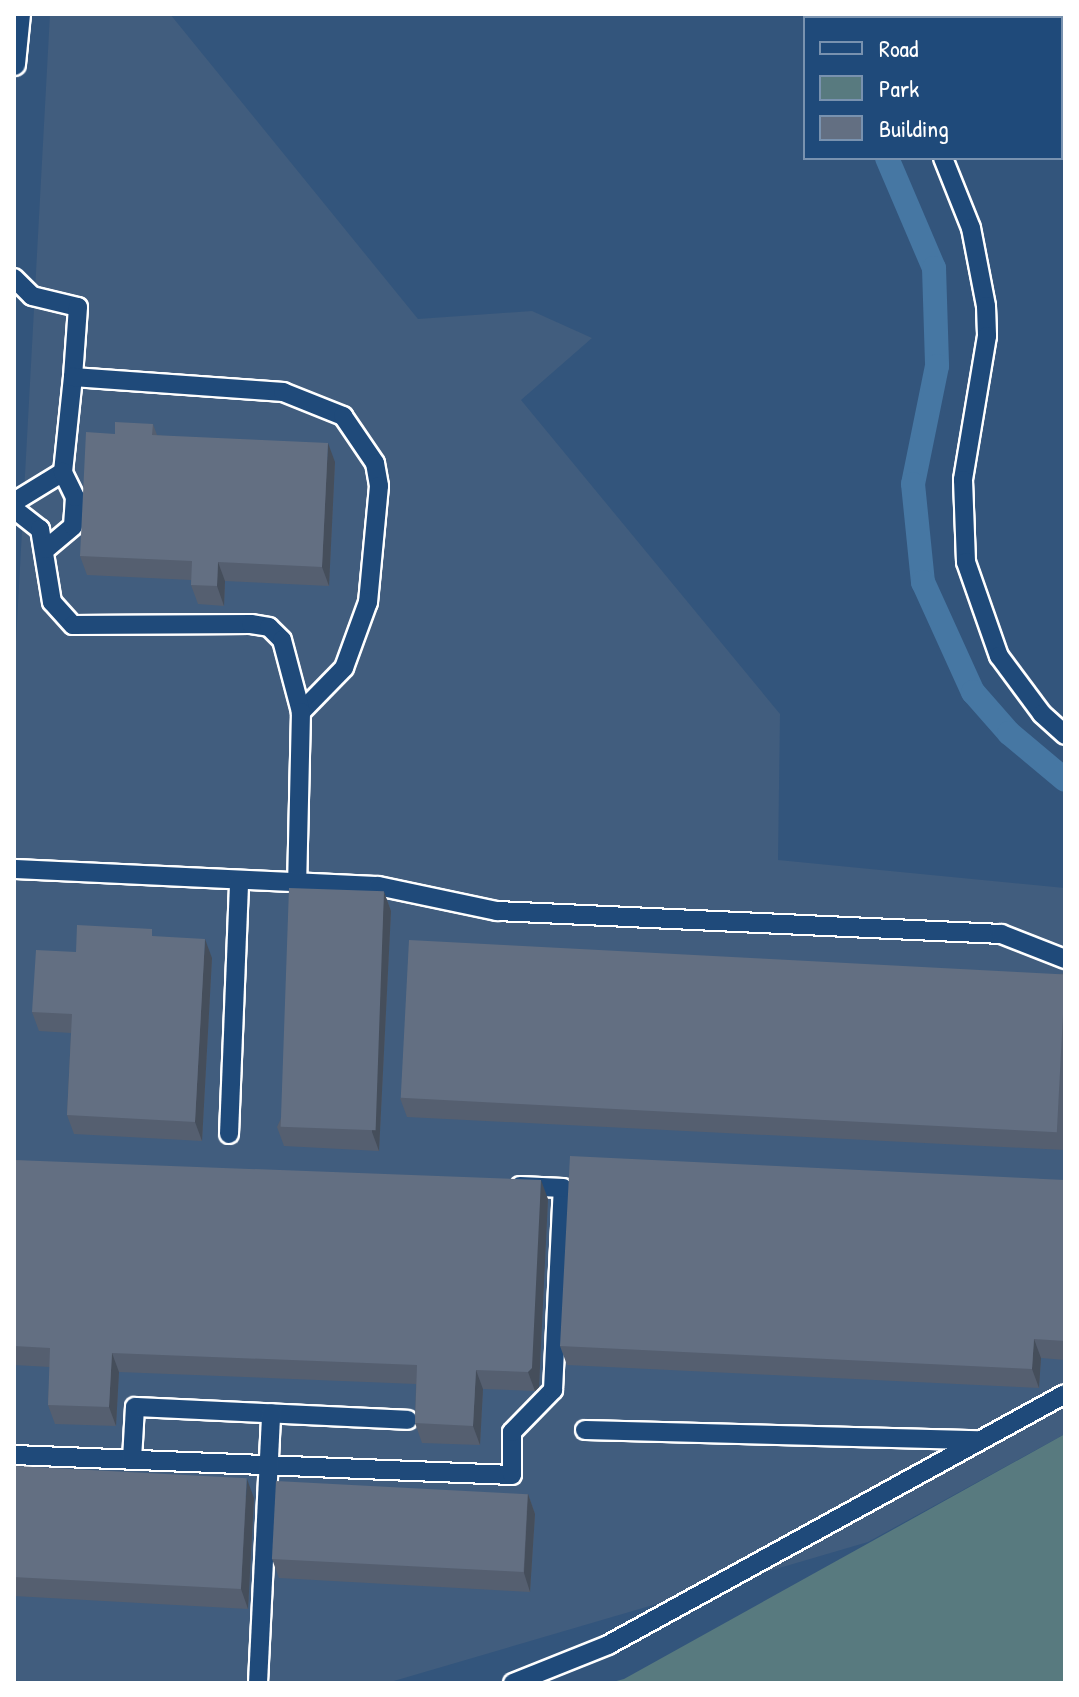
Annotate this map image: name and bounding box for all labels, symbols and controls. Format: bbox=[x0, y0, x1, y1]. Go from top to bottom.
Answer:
legend bbox=[803, 16, 1063, 160]
text: Road bbox=[879, 32, 918, 64]
text: Park bbox=[879, 72, 919, 104]
text: Building bbox=[879, 112, 949, 144]

